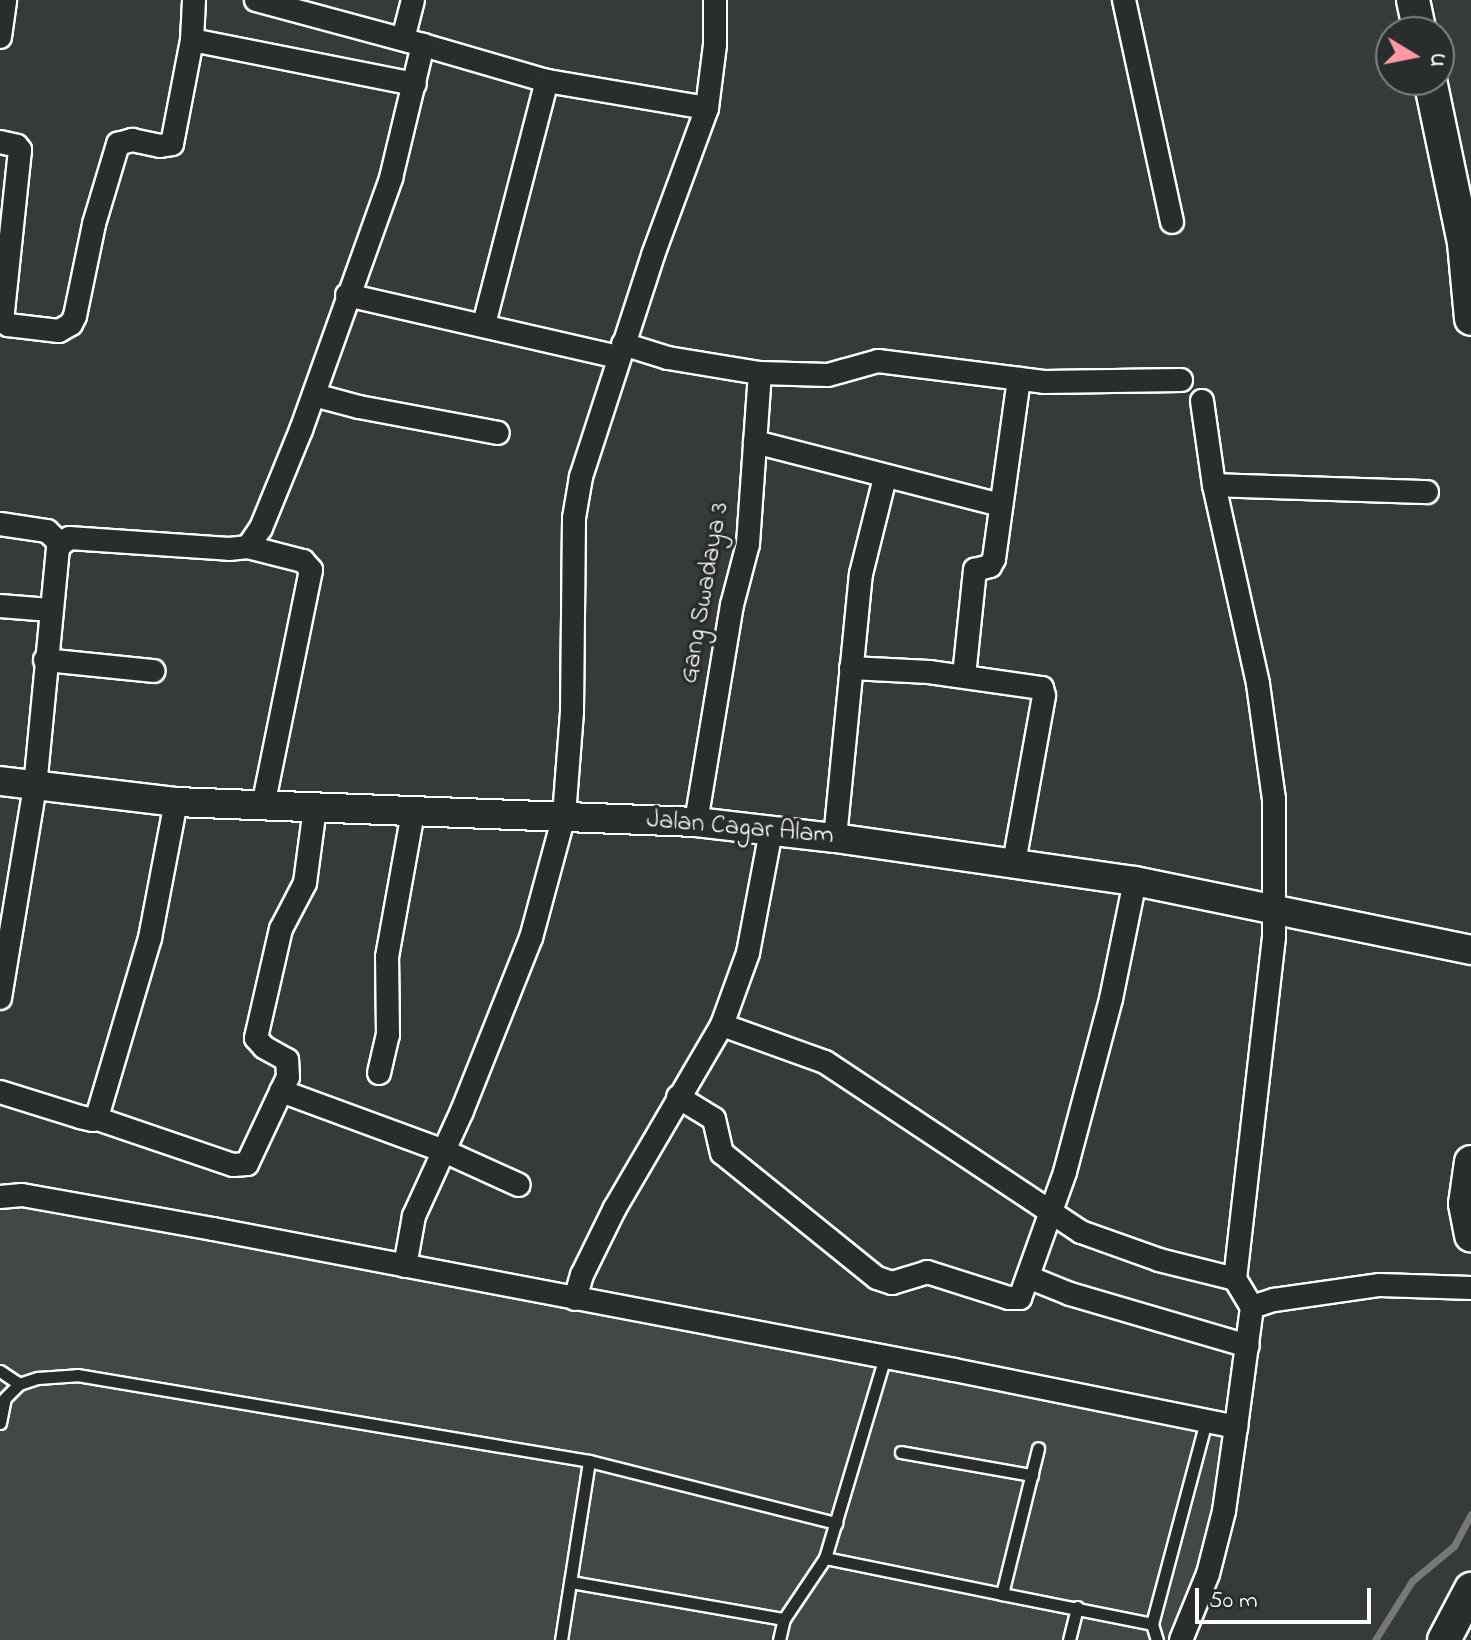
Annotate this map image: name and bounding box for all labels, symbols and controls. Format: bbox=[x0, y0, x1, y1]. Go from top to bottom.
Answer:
north arrow bbox=[1375, 16, 1455, 96]
text: U bbox=[1420, 50, 1454, 69]
street label: Gang Swadaya 3 bbox=[675, 500, 737, 686]
street label: Jalan Cagar Alam bbox=[645, 805, 835, 853]
scale bar bbox=[1199, 1572, 1375, 1622]
text: 50 m bbox=[1209, 1584, 1258, 1619]

